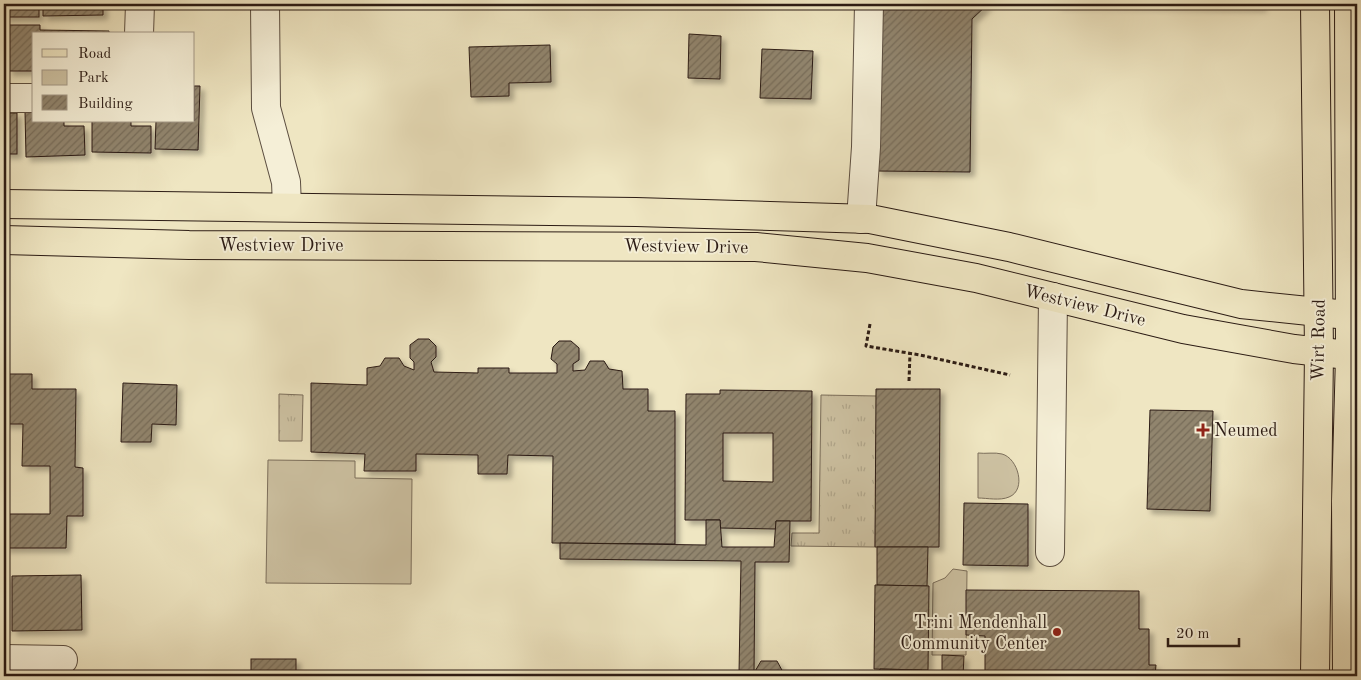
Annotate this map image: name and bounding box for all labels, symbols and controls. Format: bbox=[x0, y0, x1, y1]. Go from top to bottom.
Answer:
legend bbox=[32, 32, 195, 122]
text: Road bbox=[78, 47, 112, 62]
text: Park bbox=[78, 71, 109, 86]
text: Building bbox=[78, 97, 133, 112]
street label: Westview Drive bbox=[219, 237, 343, 255]
street label: Westview Drive bbox=[623, 237, 749, 257]
street label: Westview Drive bbox=[1022, 282, 1147, 330]
street label: Wirt Road bbox=[1309, 299, 1329, 381]
place label: Neumed bbox=[1214, 422, 1278, 440]
marker: Neumed bbox=[1196, 423, 1210, 437]
place label: Trini Mendenhall Community Center bbox=[900, 614, 1048, 653]
scale bar bbox=[1168, 615, 1240, 647]
marker: Trini Mendenhall Community Center bbox=[1051, 626, 1063, 638]
text: 20 m bbox=[1176, 627, 1210, 642]

